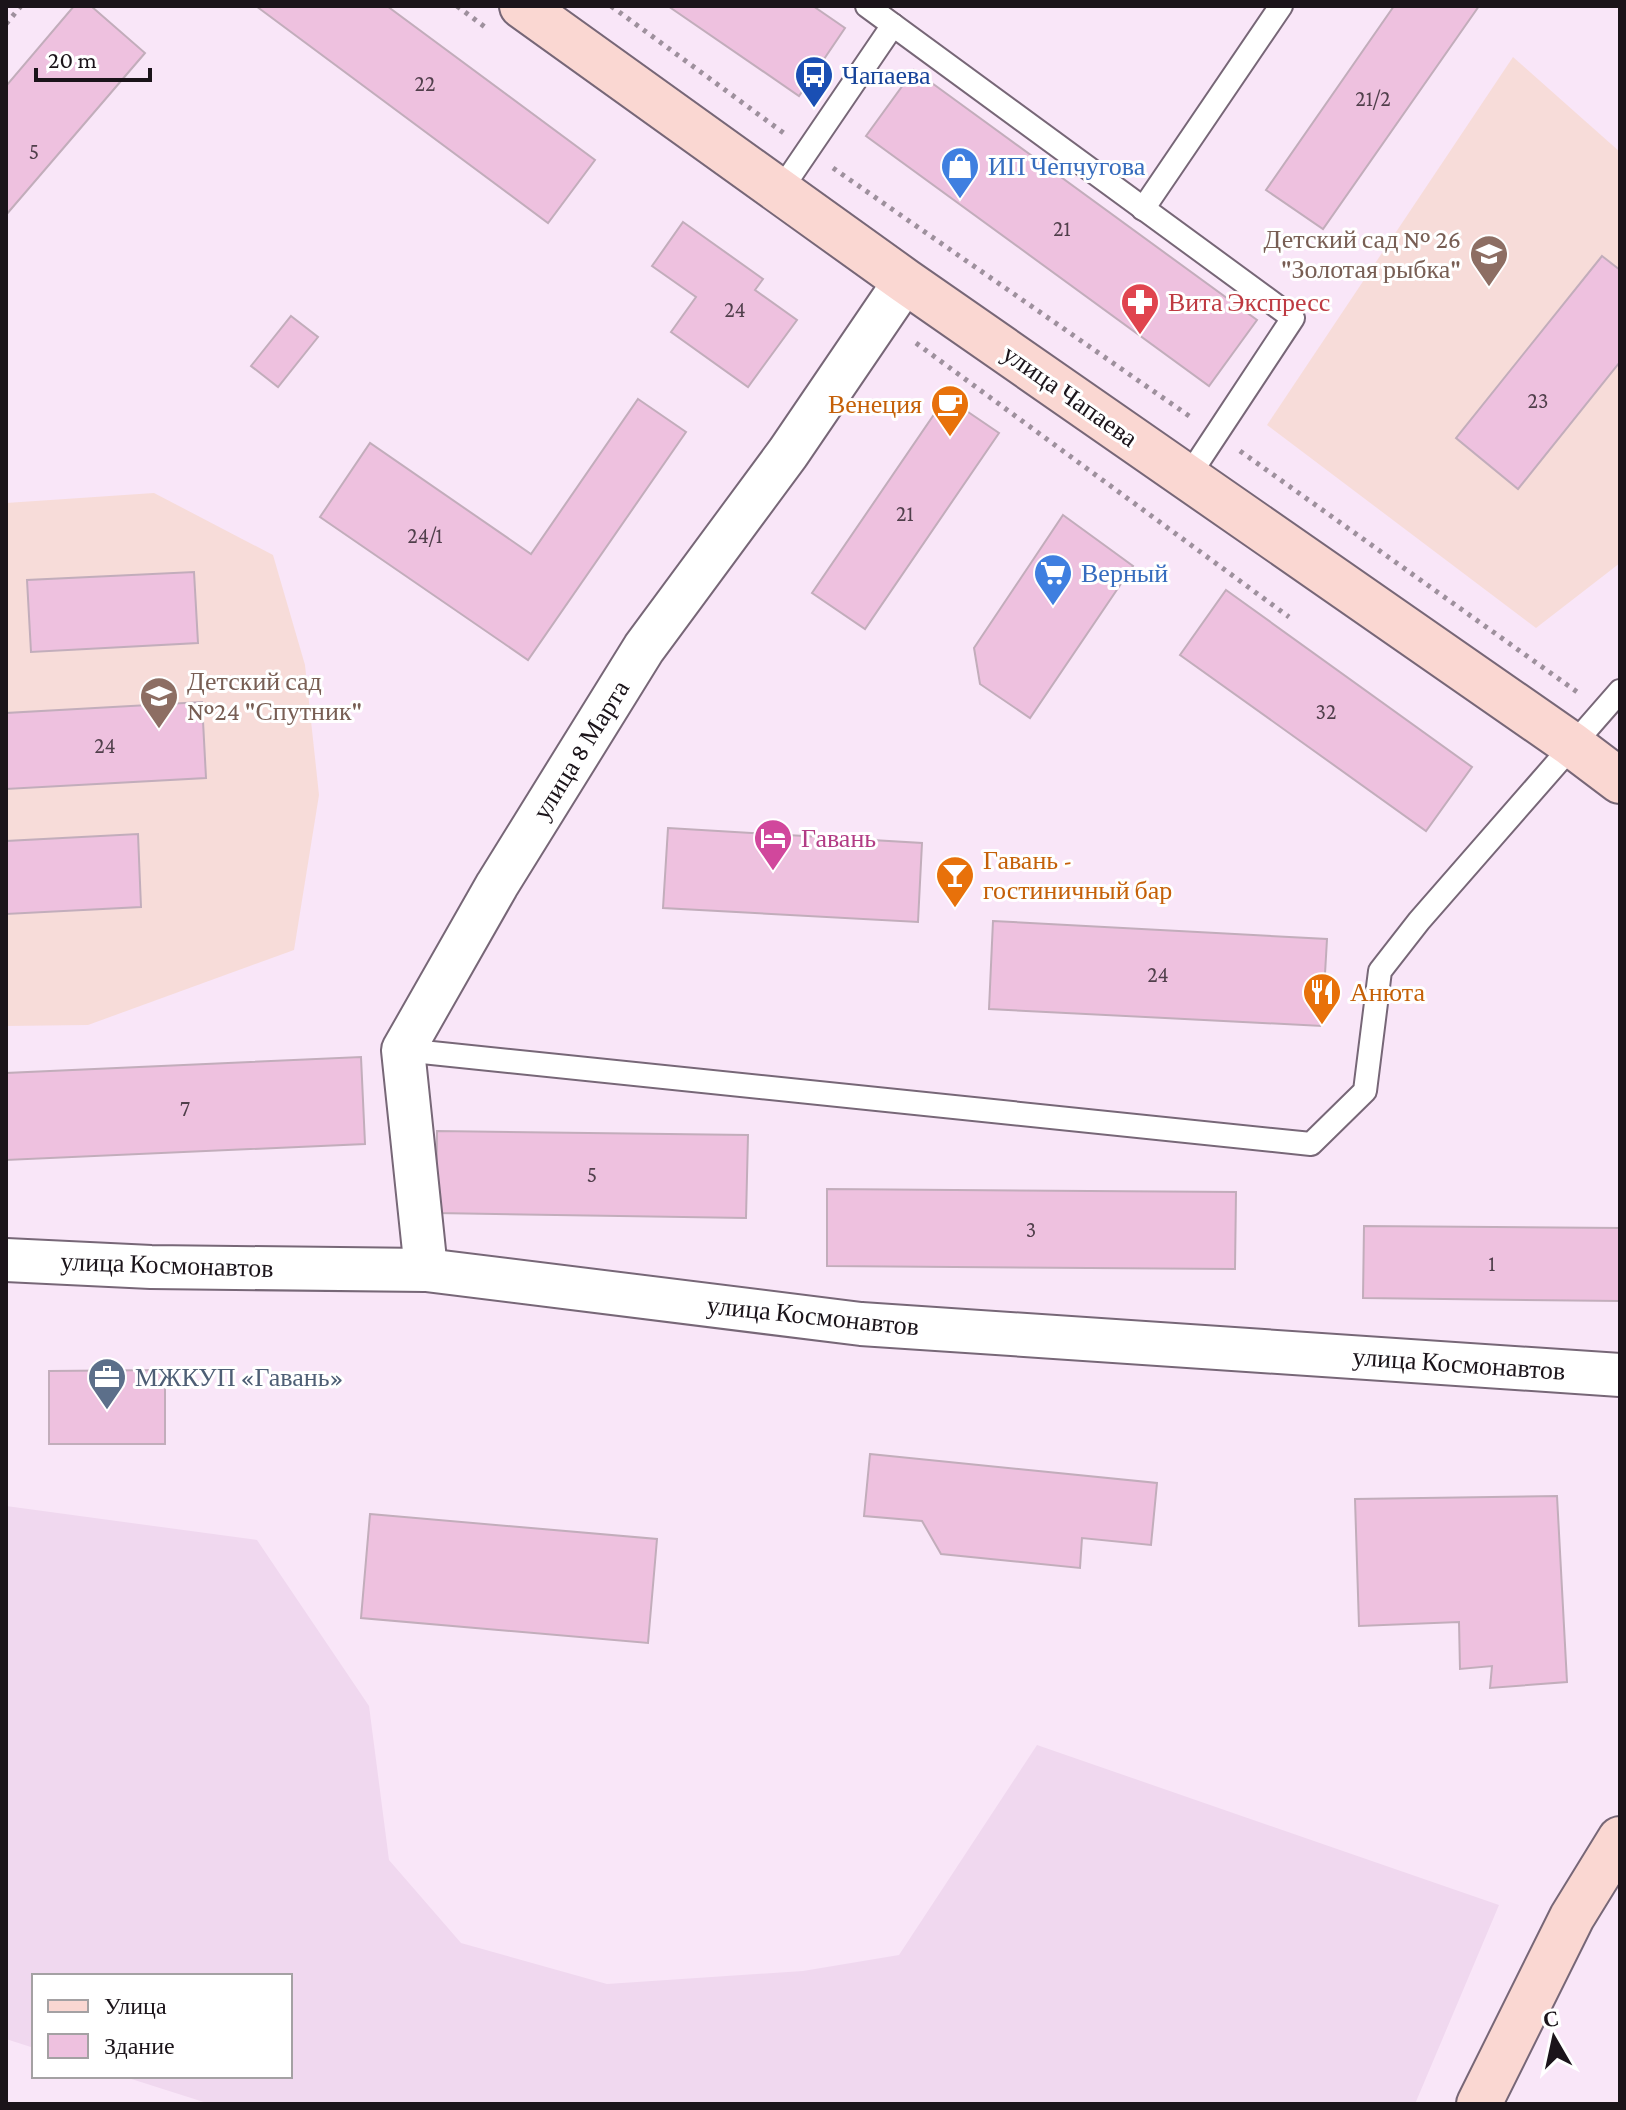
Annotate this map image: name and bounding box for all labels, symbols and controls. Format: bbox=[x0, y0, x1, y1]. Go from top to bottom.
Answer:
scale bar bbox=[36, 32, 150, 82]
text: 20 m bbox=[48, 46, 97, 73]
bus stop icon: Чапаева bbox=[793, 54, 835, 109]
place label: Чапаева bbox=[842, 61, 931, 90]
house number: 22 bbox=[415, 71, 435, 96]
house number: 21/2 bbox=[1355, 86, 1391, 111]
house number: 5 bbox=[29, 139, 39, 164]
shop icon: ИП Чепчугова bbox=[939, 145, 981, 200]
place label: ИП Чепчугова bbox=[988, 152, 1146, 181]
house number: 21 bbox=[1053, 216, 1071, 241]
place label: Детский сад № 26 "Золотая рыбка" bbox=[1264, 225, 1461, 284]
school or university icon: Детский сад № 26 "Золотая рыбка" bbox=[1468, 233, 1510, 288]
pharmacy icon: Вита Экспресс bbox=[1119, 281, 1161, 336]
place label: Вита Экспресс bbox=[1168, 288, 1330, 317]
house number: 24 bbox=[724, 297, 746, 322]
street label: улица Чапаева bbox=[997, 339, 1143, 453]
cafe icon: Венеция bbox=[929, 383, 971, 438]
house number: 23 bbox=[1528, 388, 1548, 413]
place label: Венеция bbox=[828, 390, 922, 419]
house number: 21 bbox=[896, 501, 914, 526]
house number: 24/1 bbox=[407, 523, 443, 548]
supermarket icon: Верный bbox=[1032, 552, 1074, 607]
place label: Верный bbox=[1081, 559, 1168, 588]
place label: Детский сад №24 "Спутник" bbox=[187, 667, 362, 726]
school or university icon: Детский сад №24 "Спутник" bbox=[138, 675, 180, 730]
street label: улица 8 Марта bbox=[527, 675, 636, 825]
house number: 32 bbox=[1316, 699, 1336, 724]
house number: 24 bbox=[94, 733, 116, 758]
hotel icon: Гавань bbox=[752, 817, 794, 872]
place label: Гавань bbox=[801, 824, 876, 853]
place label: Гавань - гостиничный бар bbox=[983, 846, 1172, 905]
bar icon: Гавань - гостиничный бар bbox=[934, 854, 976, 909]
house number: 24 bbox=[1147, 962, 1169, 987]
restaurant icon: Анюта bbox=[1301, 971, 1343, 1026]
place label: Анюта bbox=[1350, 978, 1425, 1007]
house number: 7 bbox=[180, 1096, 190, 1121]
house number: 5 bbox=[587, 1162, 597, 1187]
house number: 3 bbox=[1026, 1217, 1036, 1242]
street label: улица Космонавтов bbox=[60, 1247, 274, 1283]
house number: 1 bbox=[1488, 1251, 1496, 1276]
street label: улица Космонавтов bbox=[705, 1290, 921, 1342]
street label: улица Космонавтов bbox=[1352, 1342, 1566, 1386]
office icon: МЖКУП «Гавань» bbox=[86, 1356, 128, 1411]
place label: МЖКУП «Гавань» bbox=[135, 1363, 344, 1392]
legend bbox=[32, 1974, 292, 2078]
text: Улица bbox=[104, 1992, 167, 2019]
north arrow bbox=[1514, 1998, 1594, 2078]
text: С bbox=[1541, 2005, 1561, 2032]
text: Здание bbox=[104, 2032, 175, 2059]

